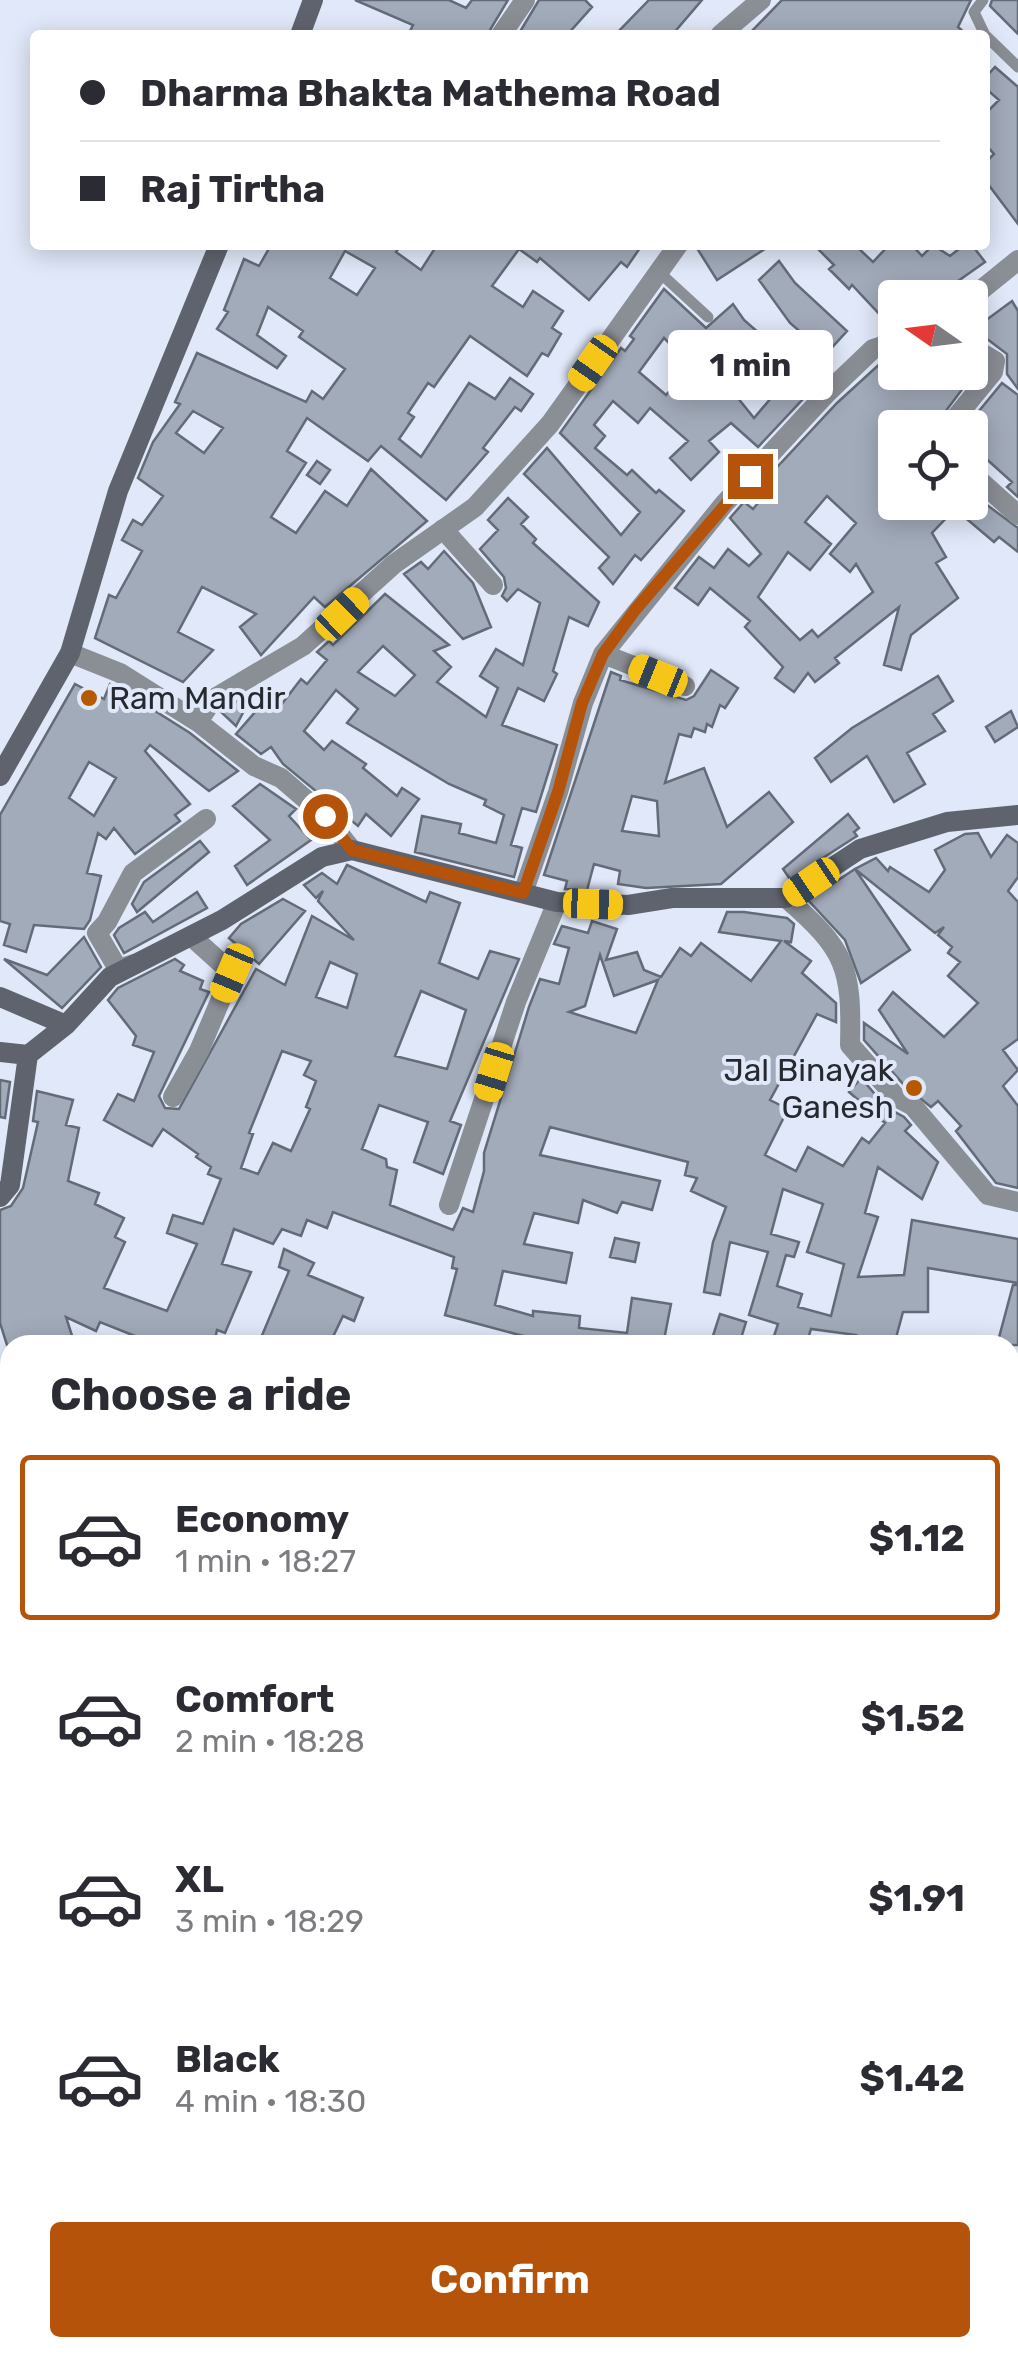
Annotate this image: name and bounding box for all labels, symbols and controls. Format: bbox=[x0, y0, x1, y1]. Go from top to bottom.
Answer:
text: Dharma Bhakta Mathema Road bbox=[140, 70, 721, 116]
text: Raj Tirtha bbox=[140, 166, 325, 212]
north arrow bbox=[878, 280, 988, 390]
map controls bbox=[878, 280, 988, 520]
car bbox=[564, 330, 622, 396]
callout: 1 min bbox=[668, 331, 832, 401]
text: 1 min bbox=[710, 346, 791, 384]
button: locate bbox=[878, 410, 988, 520]
route end bbox=[728, 454, 773, 499]
car bbox=[310, 582, 374, 646]
car bbox=[625, 651, 691, 701]
place label: Ram Mandir bbox=[109, 679, 285, 717]
marker: Ram Mandir bbox=[78, 687, 100, 709]
route start bbox=[303, 794, 348, 839]
car bbox=[778, 853, 844, 911]
car bbox=[562, 888, 624, 920]
car bbox=[206, 940, 258, 1006]
car bbox=[471, 1039, 517, 1105]
place label: Jal Binayak Ganesh bbox=[724, 1051, 894, 1126]
marker: Jal Binayak Ganesh bbox=[903, 1077, 925, 1099]
text: Choose a ride bbox=[50, 1368, 352, 1421]
icon: car bbox=[55, 1493, 145, 1583]
text: Economy bbox=[175, 1496, 349, 1542]
text: $1.12 bbox=[869, 1515, 965, 1561]
text: 1 min · 18:27 bbox=[175, 1542, 356, 1580]
icon: car bbox=[55, 1673, 145, 1763]
text: Comfort bbox=[175, 1676, 334, 1722]
text: $1.52 bbox=[861, 1695, 965, 1741]
text: 2 min · 18:28 bbox=[175, 1722, 365, 1760]
icon: car bbox=[55, 1853, 145, 1943]
text: XL bbox=[175, 1856, 224, 1902]
text: $1.91 bbox=[868, 1875, 965, 1921]
text: 3 min · 18:29 bbox=[175, 1902, 364, 1940]
icon: car bbox=[55, 2033, 145, 2123]
text: Black bbox=[175, 2036, 280, 2082]
text: $1.42 bbox=[860, 2055, 965, 2101]
text: 4 min · 18:30 bbox=[175, 2082, 366, 2120]
button: Confirm bbox=[50, 2222, 970, 2337]

